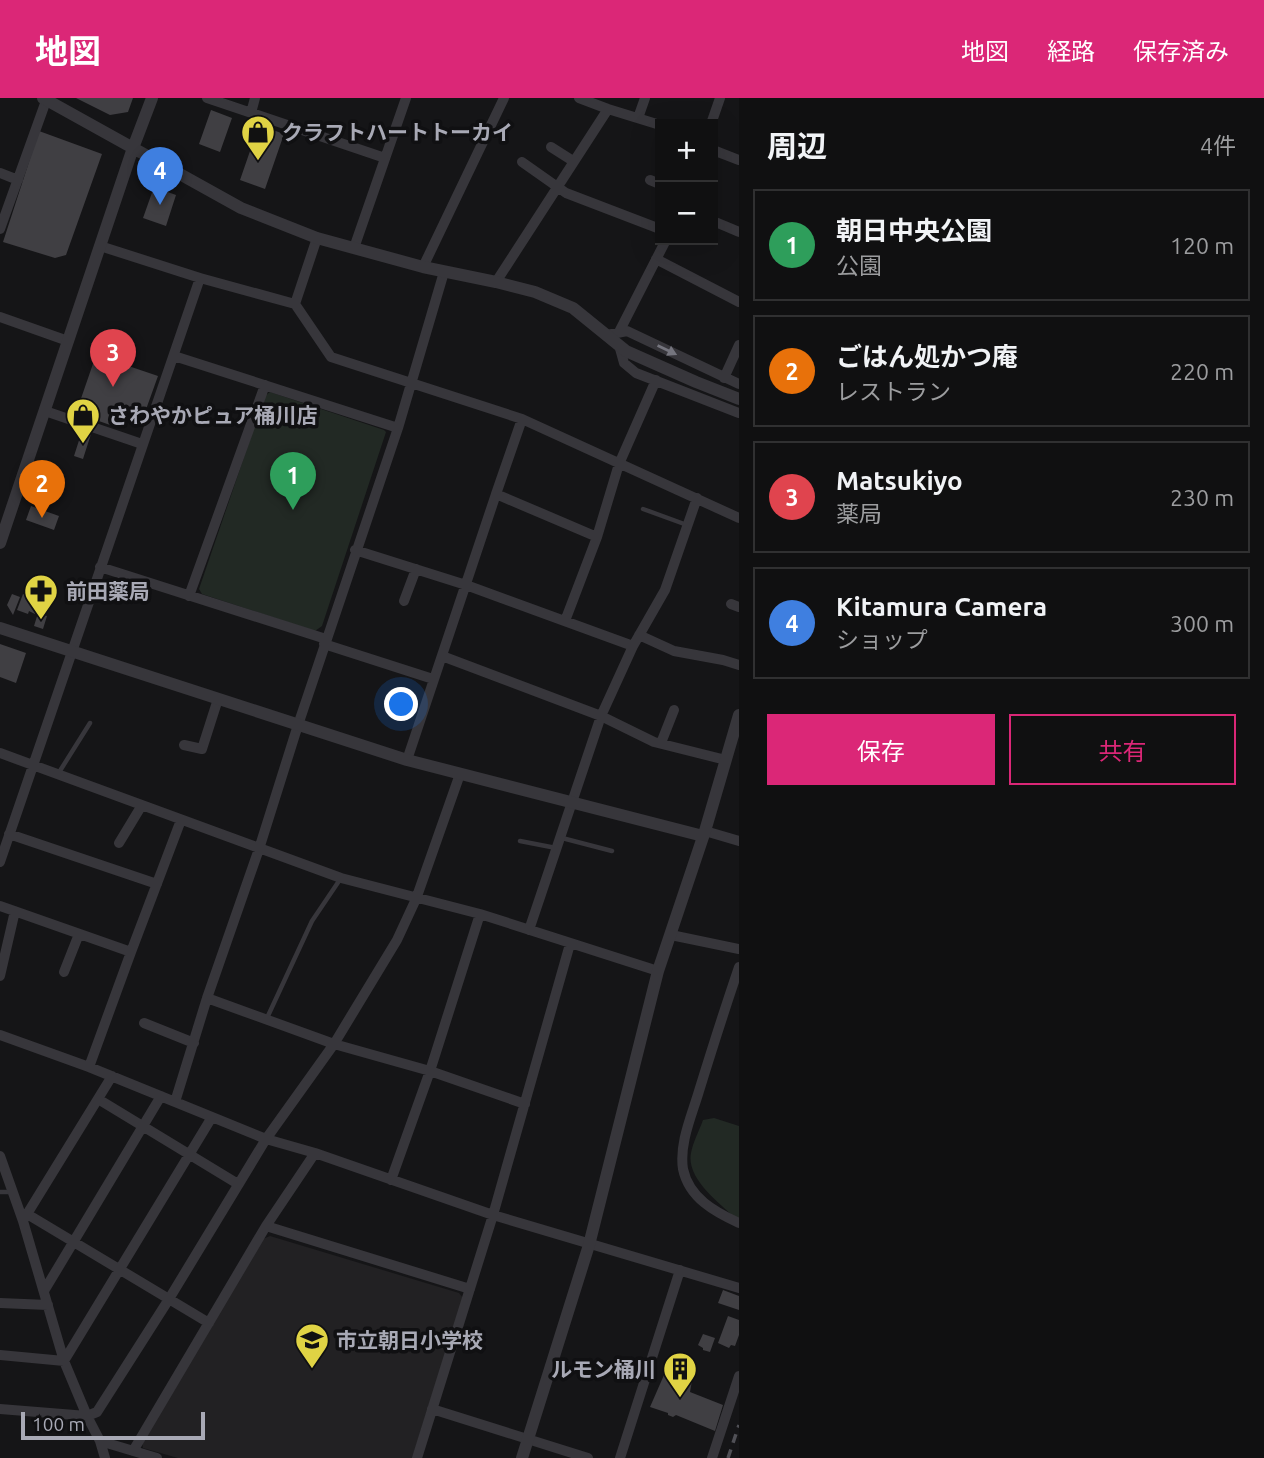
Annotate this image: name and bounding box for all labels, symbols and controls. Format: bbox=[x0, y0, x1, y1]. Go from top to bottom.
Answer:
text: 地図 bbox=[35, 32, 101, 69]
text: 地図 bbox=[961, 38, 1009, 65]
text: 経路 bbox=[1047, 38, 1095, 65]
text: 保存済み bbox=[1133, 38, 1229, 65]
shop icon: クラフトハートトーカイ bbox=[239, 113, 277, 162]
map controls bbox=[655, 119, 718, 245]
button: + bbox=[655, 119, 718, 182]
place label: クラフトハートトーカイ bbox=[282, 120, 513, 144]
text: 周辺 bbox=[767, 129, 827, 163]
text: 4件 bbox=[1200, 133, 1236, 158]
pin: 4 bbox=[137, 147, 183, 205]
button: − bbox=[655, 182, 718, 245]
text: 朝日中央公園 bbox=[836, 216, 992, 245]
text: 1 bbox=[786, 233, 798, 258]
text: 120 m bbox=[1170, 233, 1234, 258]
text: 公園 bbox=[836, 253, 882, 278]
pin: 3 bbox=[90, 329, 136, 387]
text: ごはん処かつ庵 bbox=[836, 342, 1018, 371]
one-way arrow bbox=[657, 344, 677, 356]
text: 2 bbox=[786, 359, 798, 384]
text: 220 m bbox=[1170, 359, 1234, 384]
text: レストラン bbox=[836, 379, 951, 404]
shop icon: さわやかピュア桶川店 bbox=[64, 396, 102, 445]
place label: さわやかピュア桶川店 bbox=[108, 403, 318, 427]
pin: 1 bbox=[270, 452, 316, 510]
pin: 2 bbox=[19, 460, 65, 518]
text: Matsukiyo bbox=[836, 466, 963, 495]
text: 3 bbox=[786, 485, 798, 510]
text: 230 m bbox=[1170, 485, 1234, 510]
text: 薬局 bbox=[836, 501, 882, 526]
pharmacy icon: 前田薬局 bbox=[22, 572, 60, 621]
place label: 前田薬局 bbox=[66, 579, 150, 603]
text: Kitamura Camera bbox=[836, 592, 1047, 621]
text: 4 bbox=[786, 611, 798, 636]
text: 300 m bbox=[1170, 611, 1234, 636]
text: ショップ bbox=[836, 627, 928, 652]
your location bbox=[384, 687, 418, 721]
button: 保存 bbox=[767, 714, 995, 785]
button: 共有 bbox=[1009, 714, 1236, 785]
school or university icon: 市立朝日小学校 bbox=[293, 1321, 331, 1370]
place label: 市立朝日小学校 bbox=[336, 1328, 483, 1352]
building icon: ルモン桶川 bbox=[661, 1350, 699, 1399]
place label: ルモン桶川 bbox=[551, 1357, 656, 1381]
scale bar bbox=[21, 1409, 205, 1441]
text: 100 m bbox=[32, 1413, 85, 1435]

